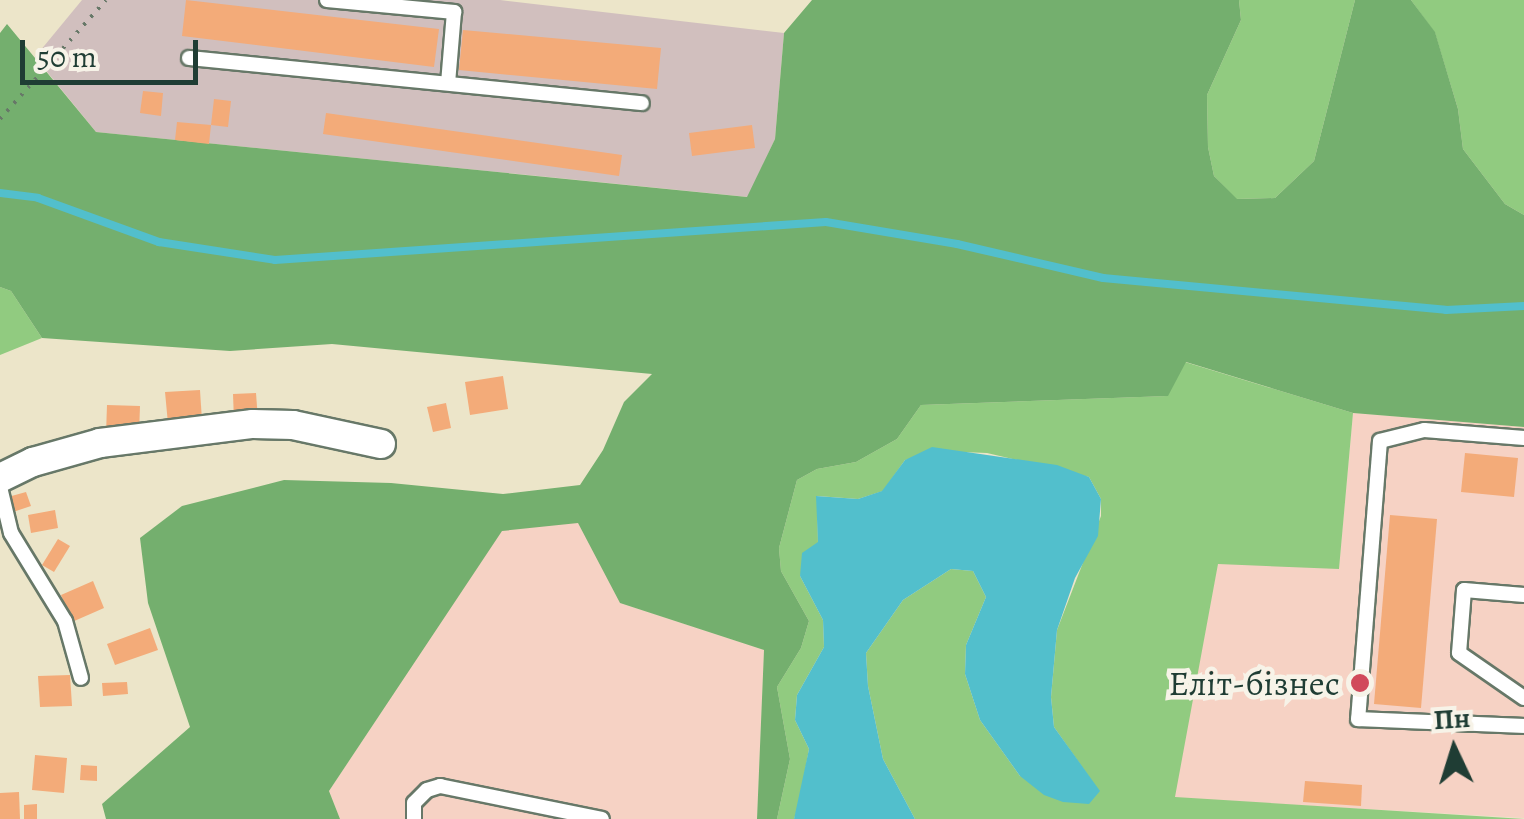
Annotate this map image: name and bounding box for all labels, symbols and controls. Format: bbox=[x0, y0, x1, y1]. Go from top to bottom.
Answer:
scale bar bbox=[25, 20, 202, 82]
text: 50 m bbox=[37, 37, 97, 77]
place label: Еліт-бізнес bbox=[1168, 662, 1340, 704]
marker: Еліт-бізнес bbox=[1349, 672, 1371, 694]
north arrow bbox=[1404, 699, 1504, 799]
text: Пн bbox=[1432, 699, 1472, 739]

